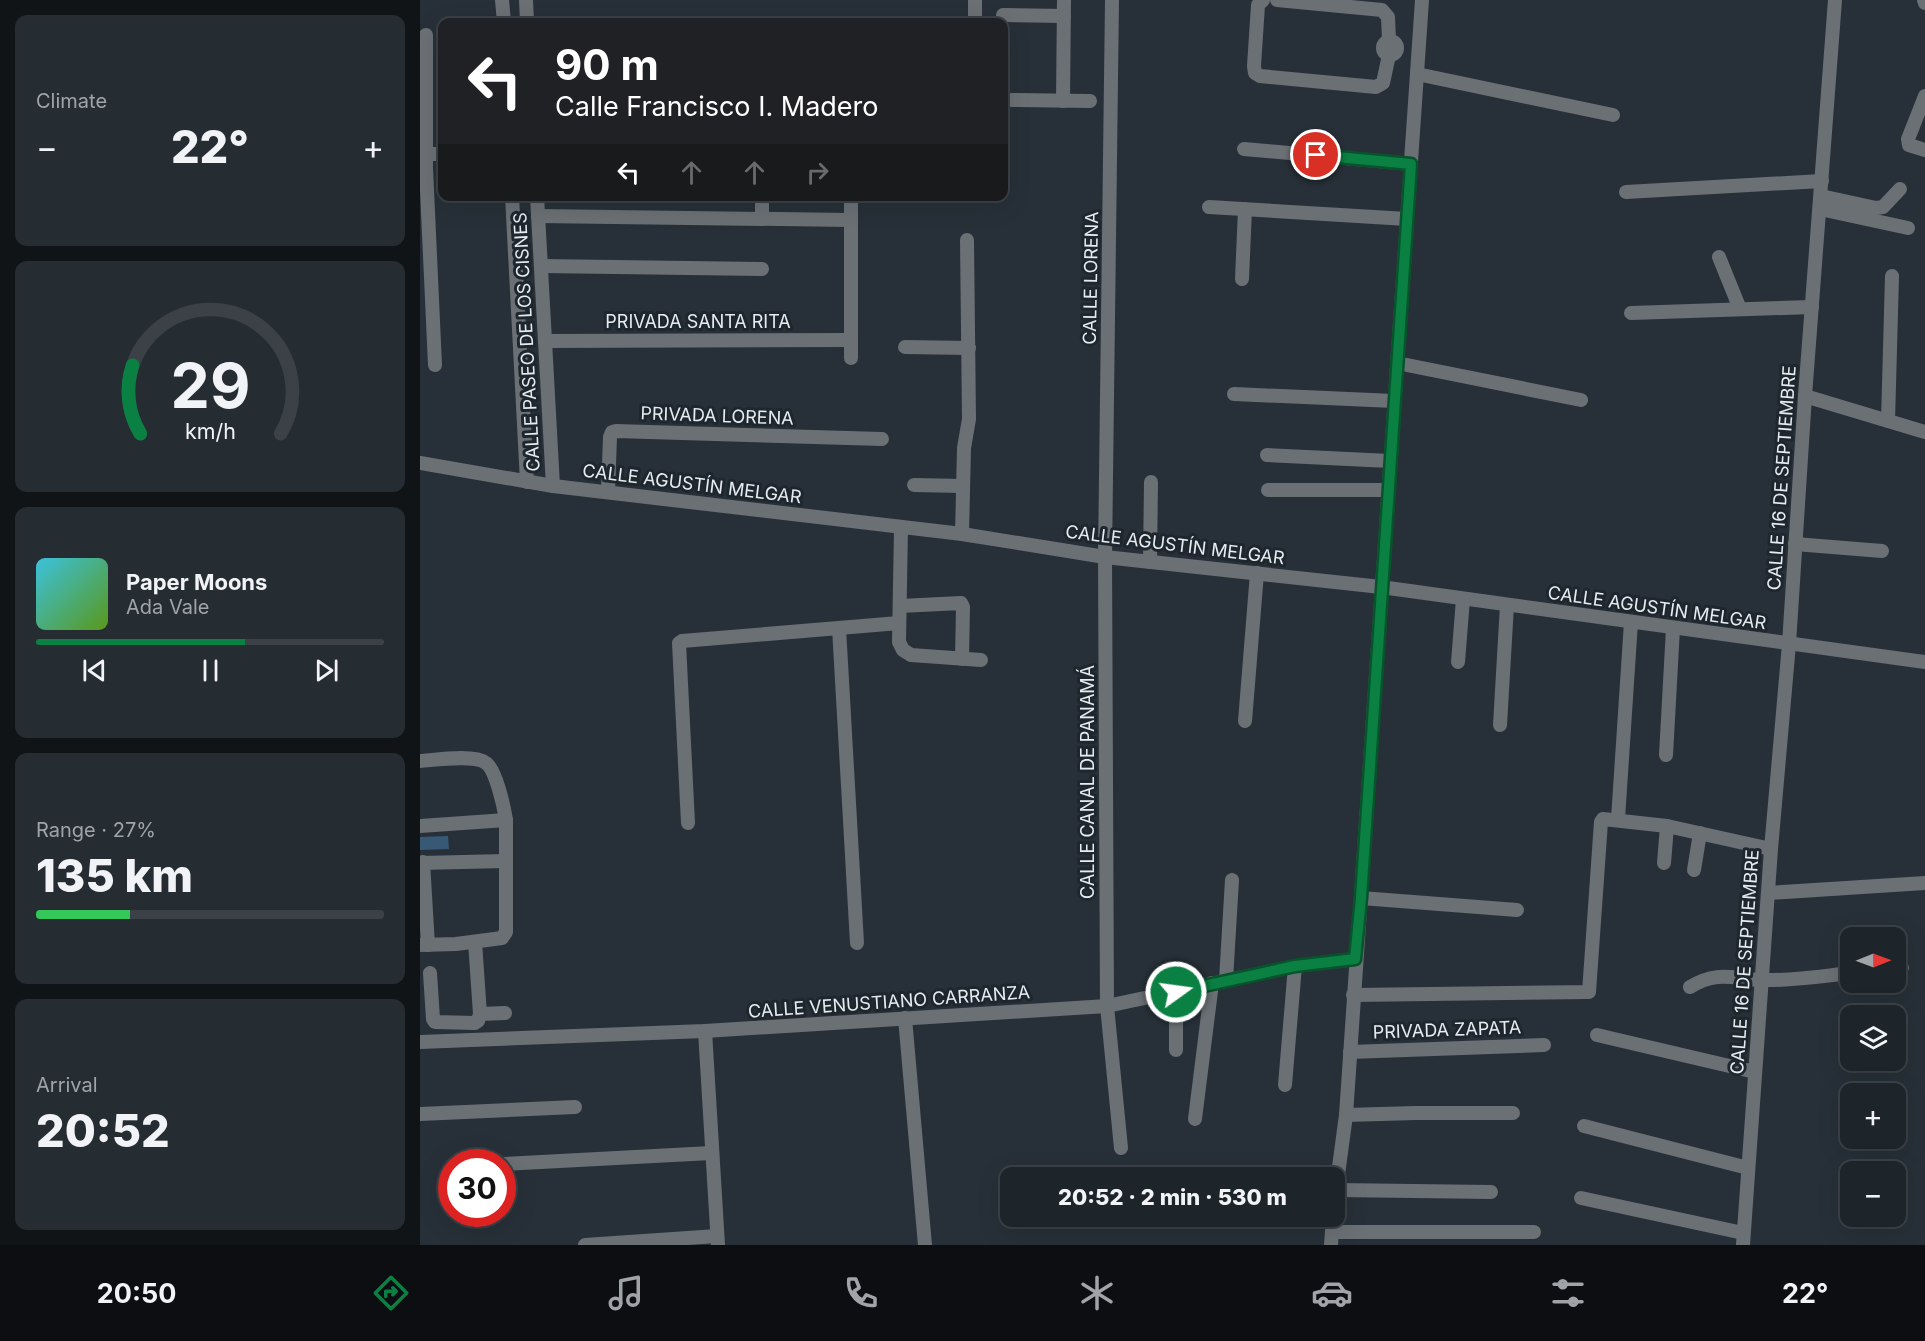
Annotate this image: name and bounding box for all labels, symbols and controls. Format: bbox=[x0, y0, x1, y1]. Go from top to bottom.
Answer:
text: 90 m bbox=[555, 39, 659, 90]
icon: left bbox=[456, 42, 534, 120]
text: Climate bbox=[36, 89, 107, 113]
text: Calle Francisco I. Madero bbox=[555, 90, 879, 123]
text: 22° bbox=[171, 119, 249, 174]
text: − bbox=[36, 127, 58, 167]
text: + bbox=[362, 127, 384, 167]
pin bbox=[1290, 129, 1341, 180]
icon: arrive bbox=[1299, 138, 1332, 171]
icon: left bbox=[612, 156, 645, 189]
icon: ahead bbox=[675, 156, 708, 189]
icon: ahead bbox=[738, 156, 771, 189]
icon: right bbox=[801, 156, 834, 189]
street label: CALLE LORENA bbox=[1079, 211, 1102, 345]
street label: CALLE PASEO DE LOS CISNES bbox=[509, 212, 544, 472]
street label: PRIVADA SANTA RITA bbox=[605, 311, 791, 332]
text: 29 bbox=[170, 348, 250, 423]
street label: CALLE 16 DE SEPTIEMBRE bbox=[1763, 365, 1800, 591]
street label: PRIVADA LORENA bbox=[640, 402, 794, 429]
text: km/h bbox=[185, 418, 235, 444]
street label: CALLE AGUSTÍN MELGAR bbox=[581, 459, 803, 507]
street label: CALLE AGUSTÍN MELGAR bbox=[1064, 520, 1286, 568]
text: Paper Moons bbox=[126, 569, 267, 595]
street label: CALLE AGUSTÍN MELGAR bbox=[1546, 581, 1768, 633]
text: Ada Vale bbox=[126, 595, 209, 619]
icon: previous bbox=[78, 654, 111, 687]
icon: pause bbox=[194, 654, 227, 687]
icon: next bbox=[310, 654, 343, 687]
street label: CALLE CANAL DE PANAMÁ bbox=[1076, 665, 1098, 899]
text: Range · 27% bbox=[36, 818, 156, 842]
text: 135 km bbox=[36, 848, 193, 903]
street label: CALLE 16 DE SEPTIEMBRE bbox=[1726, 849, 1763, 1075]
north arrow bbox=[1840, 927, 1906, 993]
map controls bbox=[1840, 927, 1906, 1227]
position arrow bbox=[1144, 960, 1208, 1024]
street label: CALLE VENUSTIANO CARRANZA bbox=[747, 981, 1031, 1022]
button: layers bbox=[1840, 1005, 1906, 1071]
street label: PRIVADA ZAPATA bbox=[1372, 1016, 1522, 1043]
text: Arrival bbox=[36, 1073, 98, 1097]
button: + bbox=[1840, 1083, 1906, 1149]
text: 20:52 bbox=[36, 1103, 170, 1158]
speed limit sign: 30 bbox=[438, 1149, 516, 1227]
button: − bbox=[1840, 1161, 1906, 1227]
text: 20:52 · 2 min · 530 m bbox=[1058, 1184, 1287, 1210]
icon: directions bbox=[370, 1272, 412, 1314]
icon: music bbox=[605, 1272, 647, 1314]
icon: phone bbox=[840, 1272, 882, 1314]
icon: climate bbox=[1076, 1272, 1118, 1314]
icon: car bbox=[1311, 1272, 1353, 1314]
icon: filters bbox=[1547, 1272, 1589, 1314]
text: 20:50 bbox=[97, 1277, 176, 1310]
text: 22° bbox=[1782, 1277, 1828, 1310]

